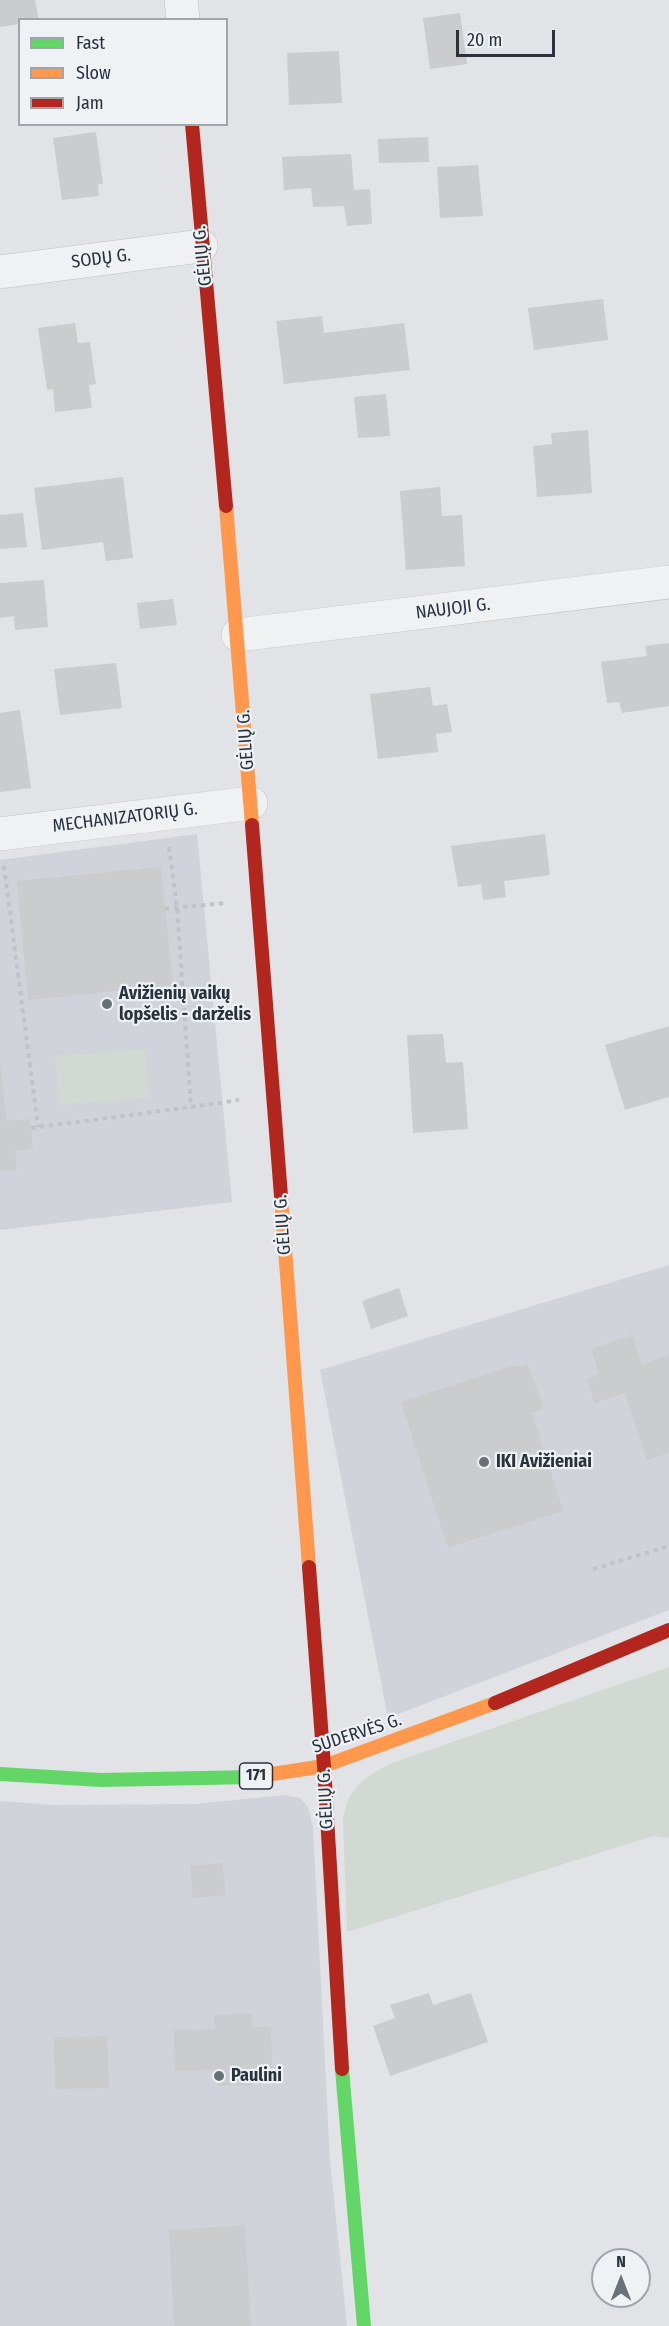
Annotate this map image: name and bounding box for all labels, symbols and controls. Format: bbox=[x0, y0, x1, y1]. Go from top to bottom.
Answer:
legend bbox=[18, 18, 228, 126]
scale bar bbox=[459, 18, 558, 56]
text: 20 m bbox=[467, 29, 502, 51]
text: Fast bbox=[76, 32, 105, 54]
text: Slow bbox=[76, 62, 111, 84]
text: Jam bbox=[76, 92, 104, 114]
street label: GĖLIŲ G. bbox=[189, 225, 217, 287]
street label: SODŲ G. bbox=[70, 245, 132, 273]
street label: NAUJOJI G. bbox=[415, 594, 491, 624]
street label: GĖLIŲ G. bbox=[233, 709, 259, 771]
street label: MECHANIZATORIŲ G. bbox=[51, 798, 199, 838]
place label: Avižienių vaikų lopšelis - darželis bbox=[119, 983, 251, 1026]
marker: Avižienių vaikų lopšelis - darželis bbox=[100, 997, 114, 1011]
street label: GĖLIŲ G. bbox=[270, 1194, 296, 1256]
place label: IKI Avižieniai bbox=[496, 1451, 592, 1473]
marker: IKI Avižieniai bbox=[477, 1455, 491, 1469]
street label: SUDERVĖS G. bbox=[310, 1709, 404, 1759]
road number: 171 bbox=[240, 1763, 272, 1789]
street label: GĖLIŲ G. bbox=[314, 1768, 338, 1830]
place label: Paulini bbox=[231, 2065, 282, 2087]
marker: Paulini bbox=[212, 2069, 226, 2083]
north arrow bbox=[591, 2248, 651, 2308]
text: N bbox=[616, 2252, 626, 2271]

